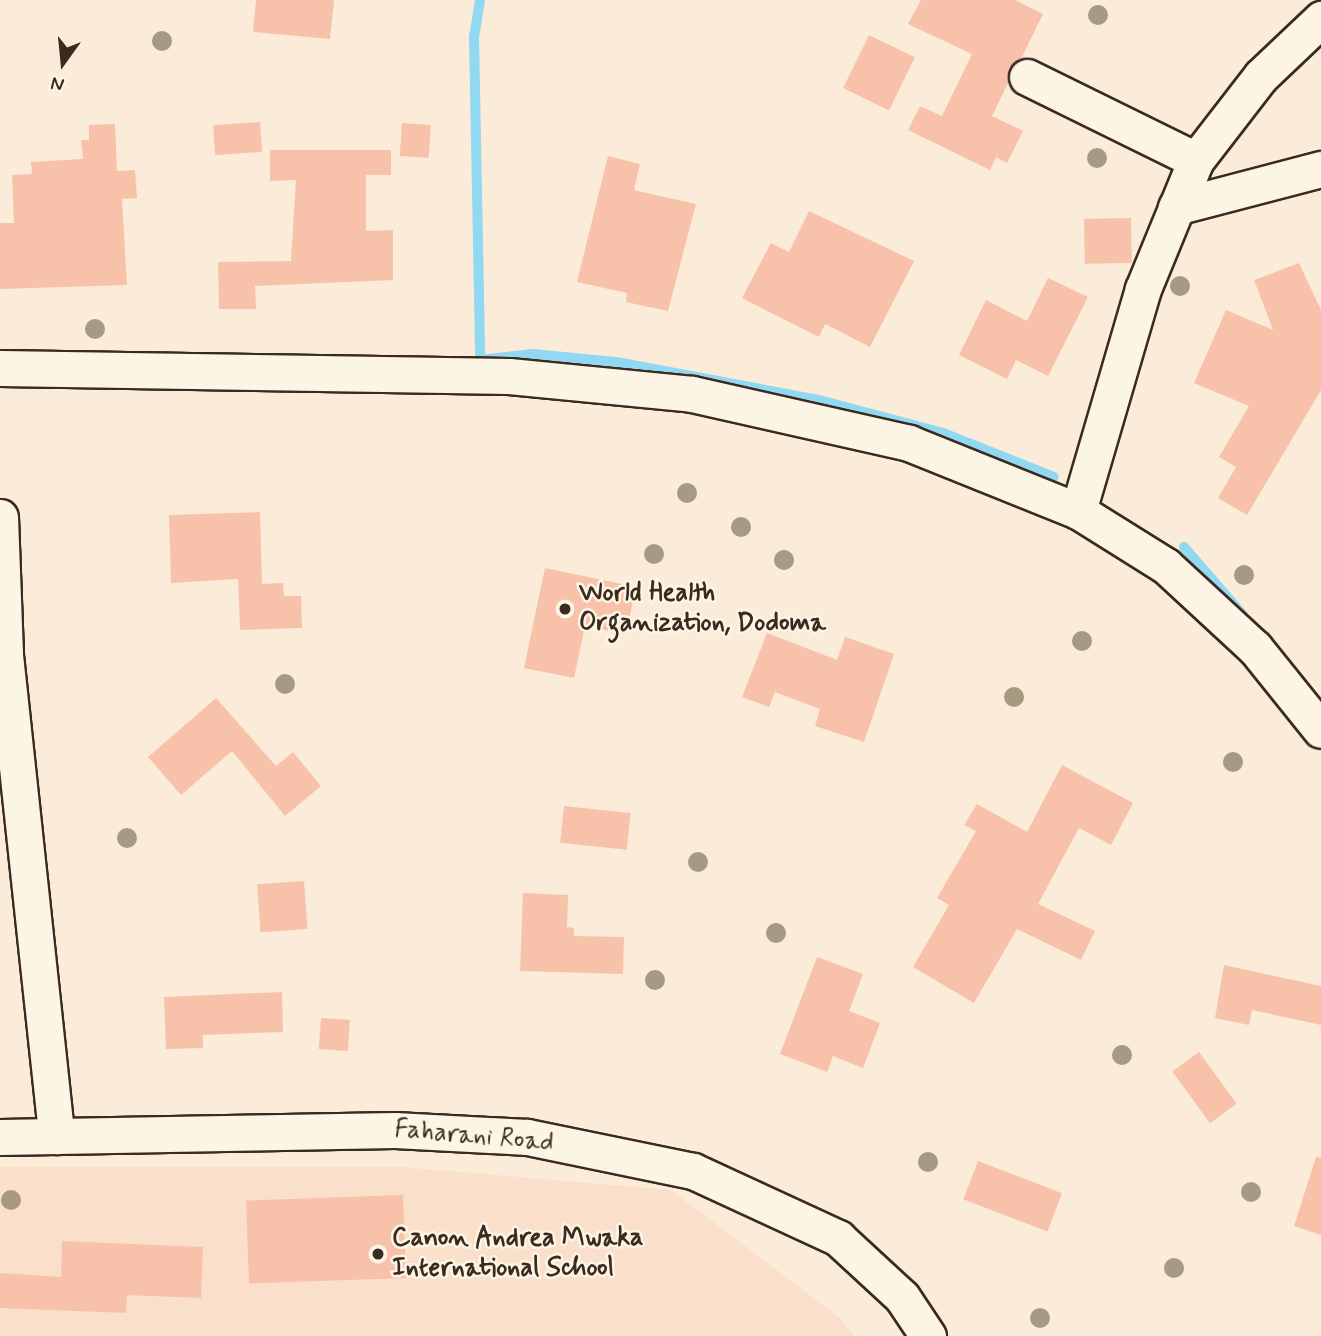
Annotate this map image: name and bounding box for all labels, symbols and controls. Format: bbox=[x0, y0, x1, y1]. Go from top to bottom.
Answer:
north arrow bbox=[28, 28, 98, 98]
text: N bbox=[48, 70, 67, 97]
place label: World Health Organization, Dodoma bbox=[579, 578, 834, 640]
marker: World Health Organization, Dodoma bbox=[557, 601, 573, 617]
street label: Faharani Road bbox=[394, 1115, 554, 1159]
place label: Canon Andrea Mwaka International School bbox=[392, 1223, 644, 1284]
marker: Canon Andrea Mwaka International School bbox=[370, 1246, 386, 1262]

